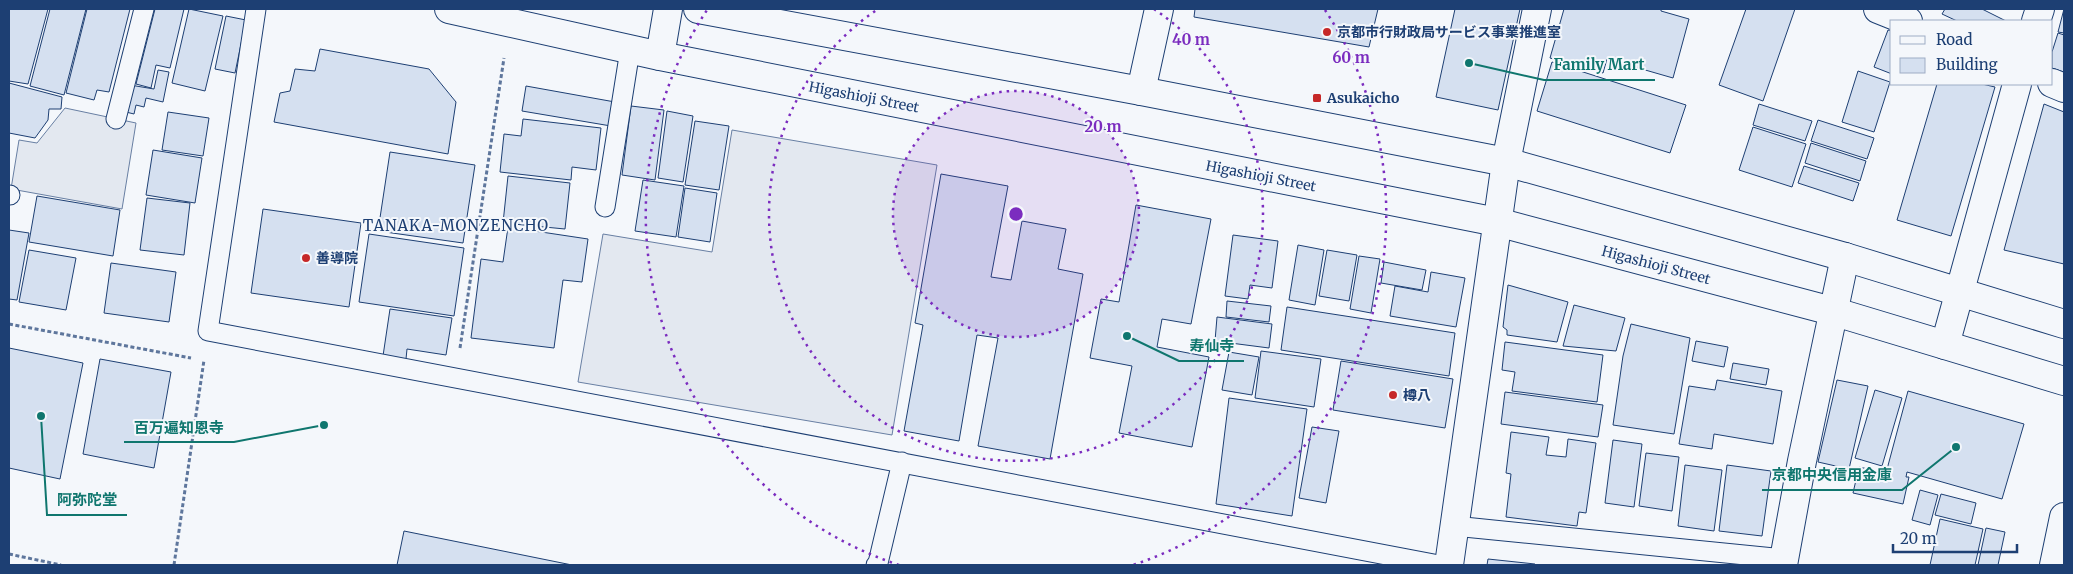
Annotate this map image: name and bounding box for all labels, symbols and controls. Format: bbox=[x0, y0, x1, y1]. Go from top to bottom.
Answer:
legend bbox=[1890, 20, 2053, 85]
place label: 京都市行財政局サービス事業推進室 bbox=[1337, 23, 1561, 41]
marker: 京都市行財政局サービス事業推進室 bbox=[1321, 26, 1333, 38]
text: 40 m bbox=[1172, 30, 1210, 49]
text: Road bbox=[1936, 30, 1972, 49]
text: 60 m bbox=[1332, 48, 1370, 67]
callout: Family Mart bbox=[1544, 50, 1655, 80]
text: Family Mart bbox=[1554, 55, 1645, 74]
text: Building bbox=[1936, 55, 1998, 74]
street label: Higashioji Street bbox=[807, 77, 921, 117]
place label: Asukaicho bbox=[1326, 89, 1399, 107]
marker: Asukaicho bbox=[1311, 92, 1323, 104]
text: 20 m bbox=[1084, 117, 1122, 136]
street label: Higashioji Street bbox=[1204, 156, 1318, 196]
centre of rings bbox=[1007, 205, 1025, 223]
district label: TANAKA-MONZENCHO bbox=[363, 216, 549, 235]
street label: Higashioji Street bbox=[1600, 242, 1713, 288]
place label: 善導院 bbox=[316, 249, 358, 267]
marker: 善導院 bbox=[300, 252, 312, 264]
callout: 寿仙寺 bbox=[1179, 331, 1244, 361]
text: 寿仙寺 bbox=[1189, 336, 1235, 355]
place label: 樽八 bbox=[1403, 386, 1431, 404]
marker: 樽八 bbox=[1387, 389, 1399, 401]
callout: 百万遍知恩寺 bbox=[124, 412, 234, 442]
text: 百万遍知恩寺 bbox=[134, 418, 224, 437]
callout: 京都中央信用金庫 bbox=[1762, 460, 1902, 490]
text: 京都中央信用金庫 bbox=[1772, 465, 1892, 484]
callout: 阿弥陀堂 bbox=[47, 485, 127, 515]
text: 阿弥陀堂 bbox=[57, 490, 117, 509]
scale bar bbox=[1893, 522, 2017, 554]
text: 20 m bbox=[1900, 529, 1937, 548]

